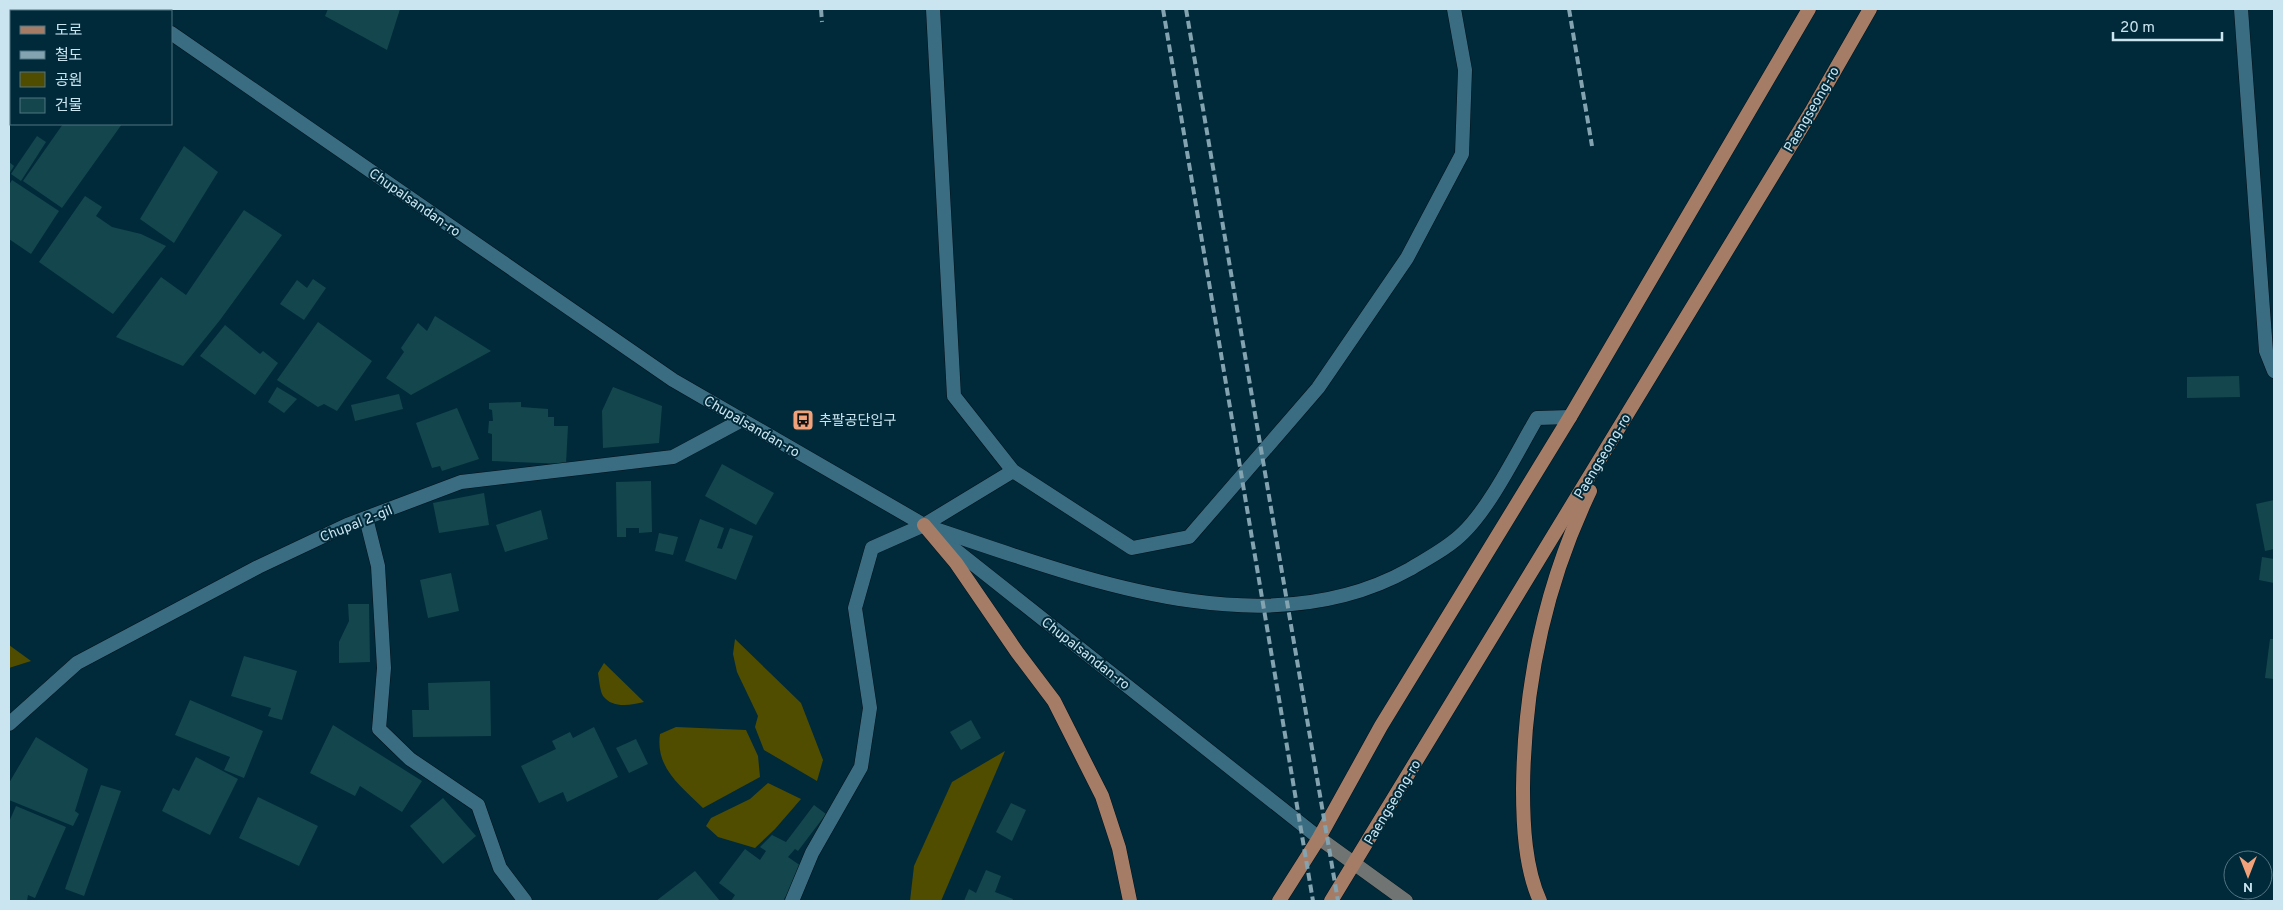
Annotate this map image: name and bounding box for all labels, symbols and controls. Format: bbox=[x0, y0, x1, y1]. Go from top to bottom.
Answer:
legend bbox=[10, 10, 172, 125]
scale bar bbox=[2113, 10, 2222, 42]
text: 20 m bbox=[2120, 19, 2155, 38]
text: 도로 bbox=[55, 22, 83, 41]
text: 철도 bbox=[55, 47, 83, 66]
street label: Paengseong-ro bbox=[1781, 64, 1844, 156]
text: 공원 bbox=[55, 72, 83, 91]
text: 건물 bbox=[55, 97, 83, 116]
street label: Chupalsandan-ro bbox=[365, 165, 463, 241]
street label: Chupalsandan-ro bbox=[700, 393, 802, 462]
bus stop icon: 추팔공단입구 bbox=[791, 408, 815, 432]
street label: Paengseong-ro bbox=[1571, 411, 1635, 502]
place label: 추팔공단입구 bbox=[819, 413, 896, 430]
street label: Chupal 2-gil bbox=[318, 502, 395, 547]
street label: Chupalsandan-ro bbox=[1037, 614, 1133, 694]
street label: Paengseong-ro bbox=[1361, 757, 1425, 848]
north arrow bbox=[2223, 850, 2273, 900]
text: N bbox=[2243, 878, 2253, 895]

